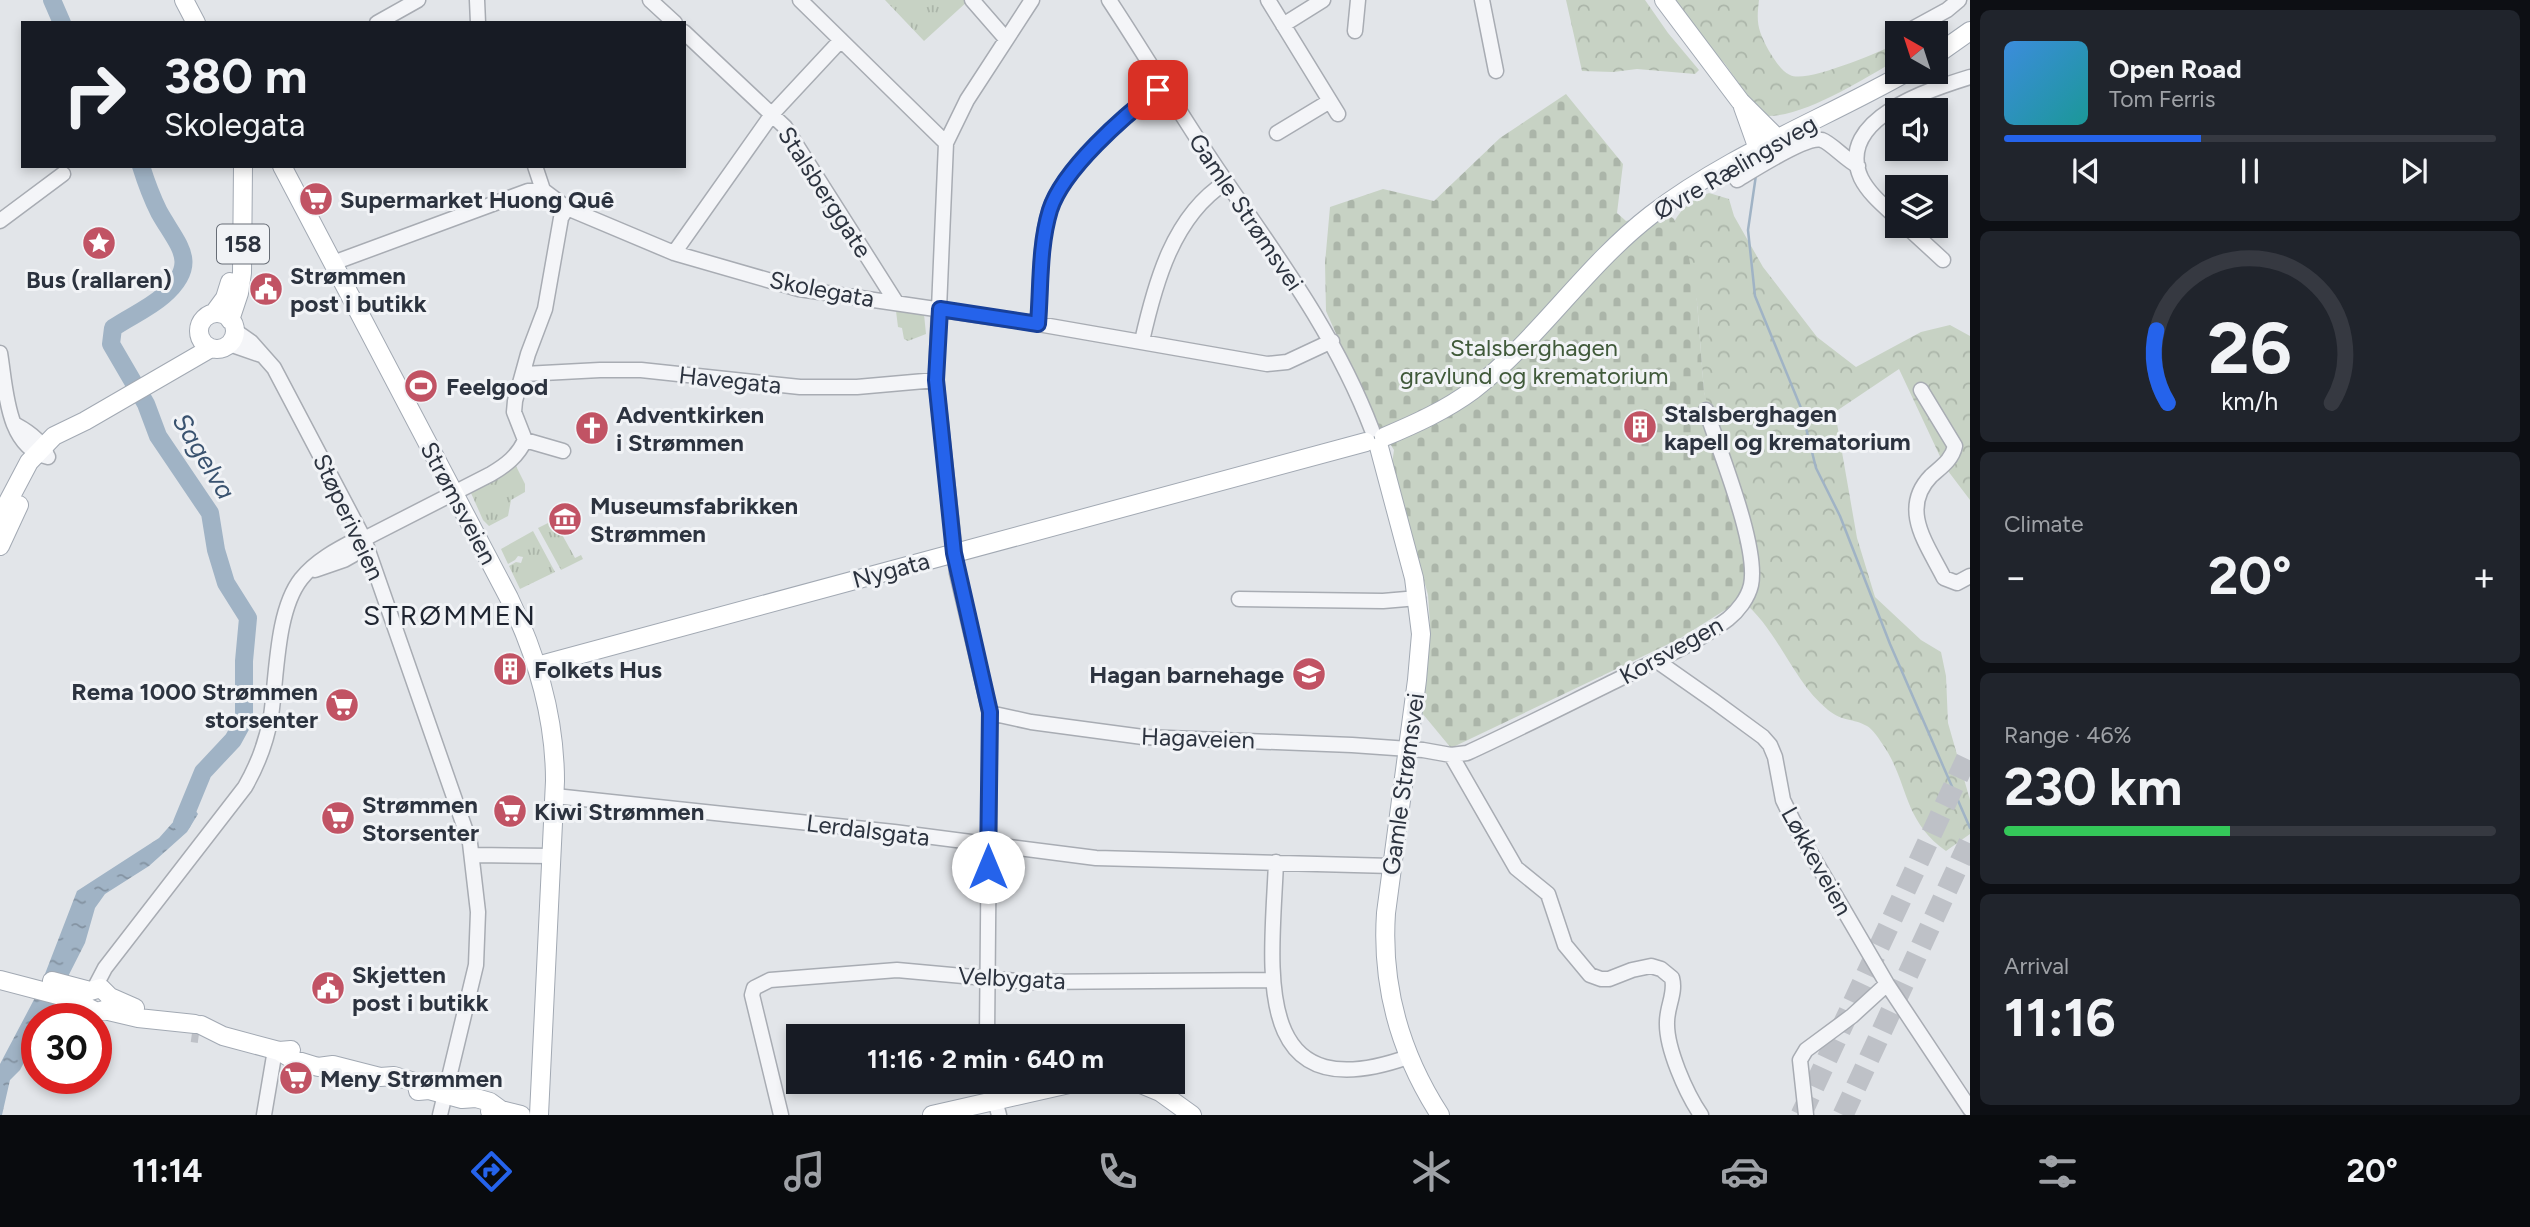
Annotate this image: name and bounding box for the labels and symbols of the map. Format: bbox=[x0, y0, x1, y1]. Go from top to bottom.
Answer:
north arrow bbox=[1885, 21, 1948, 84]
pin bbox=[1128, 60, 1188, 120]
street label: Øvre Rælingsveg bbox=[1648, 109, 1822, 225]
street label: Stalsberggate bbox=[772, 121, 878, 263]
street label: Gamle Strømsvei bbox=[1183, 128, 1309, 296]
supermarket icon: Supermarket Huong Quê bbox=[297, 180, 335, 218]
place label: Supermarket Huong Quê bbox=[340, 185, 614, 214]
place icon: Bus (rallaren) bbox=[80, 224, 118, 262]
road number: 158 bbox=[217, 224, 269, 264]
place label: Strømmen post i butikk bbox=[290, 261, 427, 318]
place label: Bus (rallaren) bbox=[26, 265, 172, 294]
street label: Skolegata bbox=[767, 265, 877, 313]
public building icon: Strømmen post i butikk bbox=[247, 270, 285, 308]
park label: Stalsberghagen gravlund og krematorium bbox=[1400, 333, 1668, 390]
street label: Havegata bbox=[677, 360, 783, 400]
sports icon: Feelgood bbox=[402, 367, 440, 405]
place label: Feelgood bbox=[446, 372, 548, 401]
place label: Stalsberghagen kapell og krematorium bbox=[1664, 399, 1911, 456]
place label: Adventkirken i Strømmen bbox=[616, 400, 764, 457]
water label: Sagelva bbox=[166, 407, 242, 505]
building icon: Stalsberghagen kapell og krematorium bbox=[1621, 408, 1659, 446]
church icon: Adventkirken i Strømmen bbox=[573, 409, 611, 447]
street label: Strømsveien bbox=[415, 437, 503, 569]
street label: Støperiveien bbox=[307, 449, 391, 585]
place label: Museumsfabrikken Strømmen bbox=[590, 491, 798, 548]
museum icon: Museumsfabrikken Strømmen bbox=[546, 500, 584, 538]
street label: Nygata bbox=[849, 546, 933, 594]
district label: STRØMMEN bbox=[363, 598, 537, 632]
street label: Korsvegen bbox=[1614, 610, 1728, 690]
building icon: Folkets Hus bbox=[491, 650, 529, 688]
place label: Folkets Hus bbox=[534, 655, 662, 684]
school or university icon: Hagan barnehage bbox=[1290, 655, 1328, 693]
place label: Hagan barnehage bbox=[1089, 660, 1284, 689]
place label: Rema 1000 Strømmen storsenter bbox=[71, 677, 318, 734]
supermarket icon: Rema 1000 Strømmen storsenter bbox=[323, 686, 361, 724]
street label: Gamle Strømsvei bbox=[1376, 691, 1430, 877]
street label: Hagaveien bbox=[1141, 722, 1255, 754]
place label: Strømmen Storsenter bbox=[362, 790, 479, 847]
supermarket icon: Kiwi Strømmen bbox=[491, 792, 529, 830]
place label: Kiwi Strømmen bbox=[534, 797, 704, 826]
supermarket icon: Strømmen Storsenter bbox=[319, 799, 357, 837]
street label: Løkkeveien bbox=[1775, 802, 1859, 920]
street label: Lerdalsgata bbox=[805, 808, 931, 852]
position arrow bbox=[951, 830, 1025, 904]
place label: Skjetten post i butikk bbox=[352, 960, 489, 1017]
street label: Velbygata bbox=[957, 961, 1067, 995]
public building icon: Skjetten post i butikk bbox=[309, 969, 347, 1007]
speed limit sign: 30 bbox=[21, 1003, 112, 1094]
supermarket icon: Meny Strømmen bbox=[277, 1059, 315, 1097]
place label: Meny Strømmen bbox=[320, 1064, 503, 1093]

